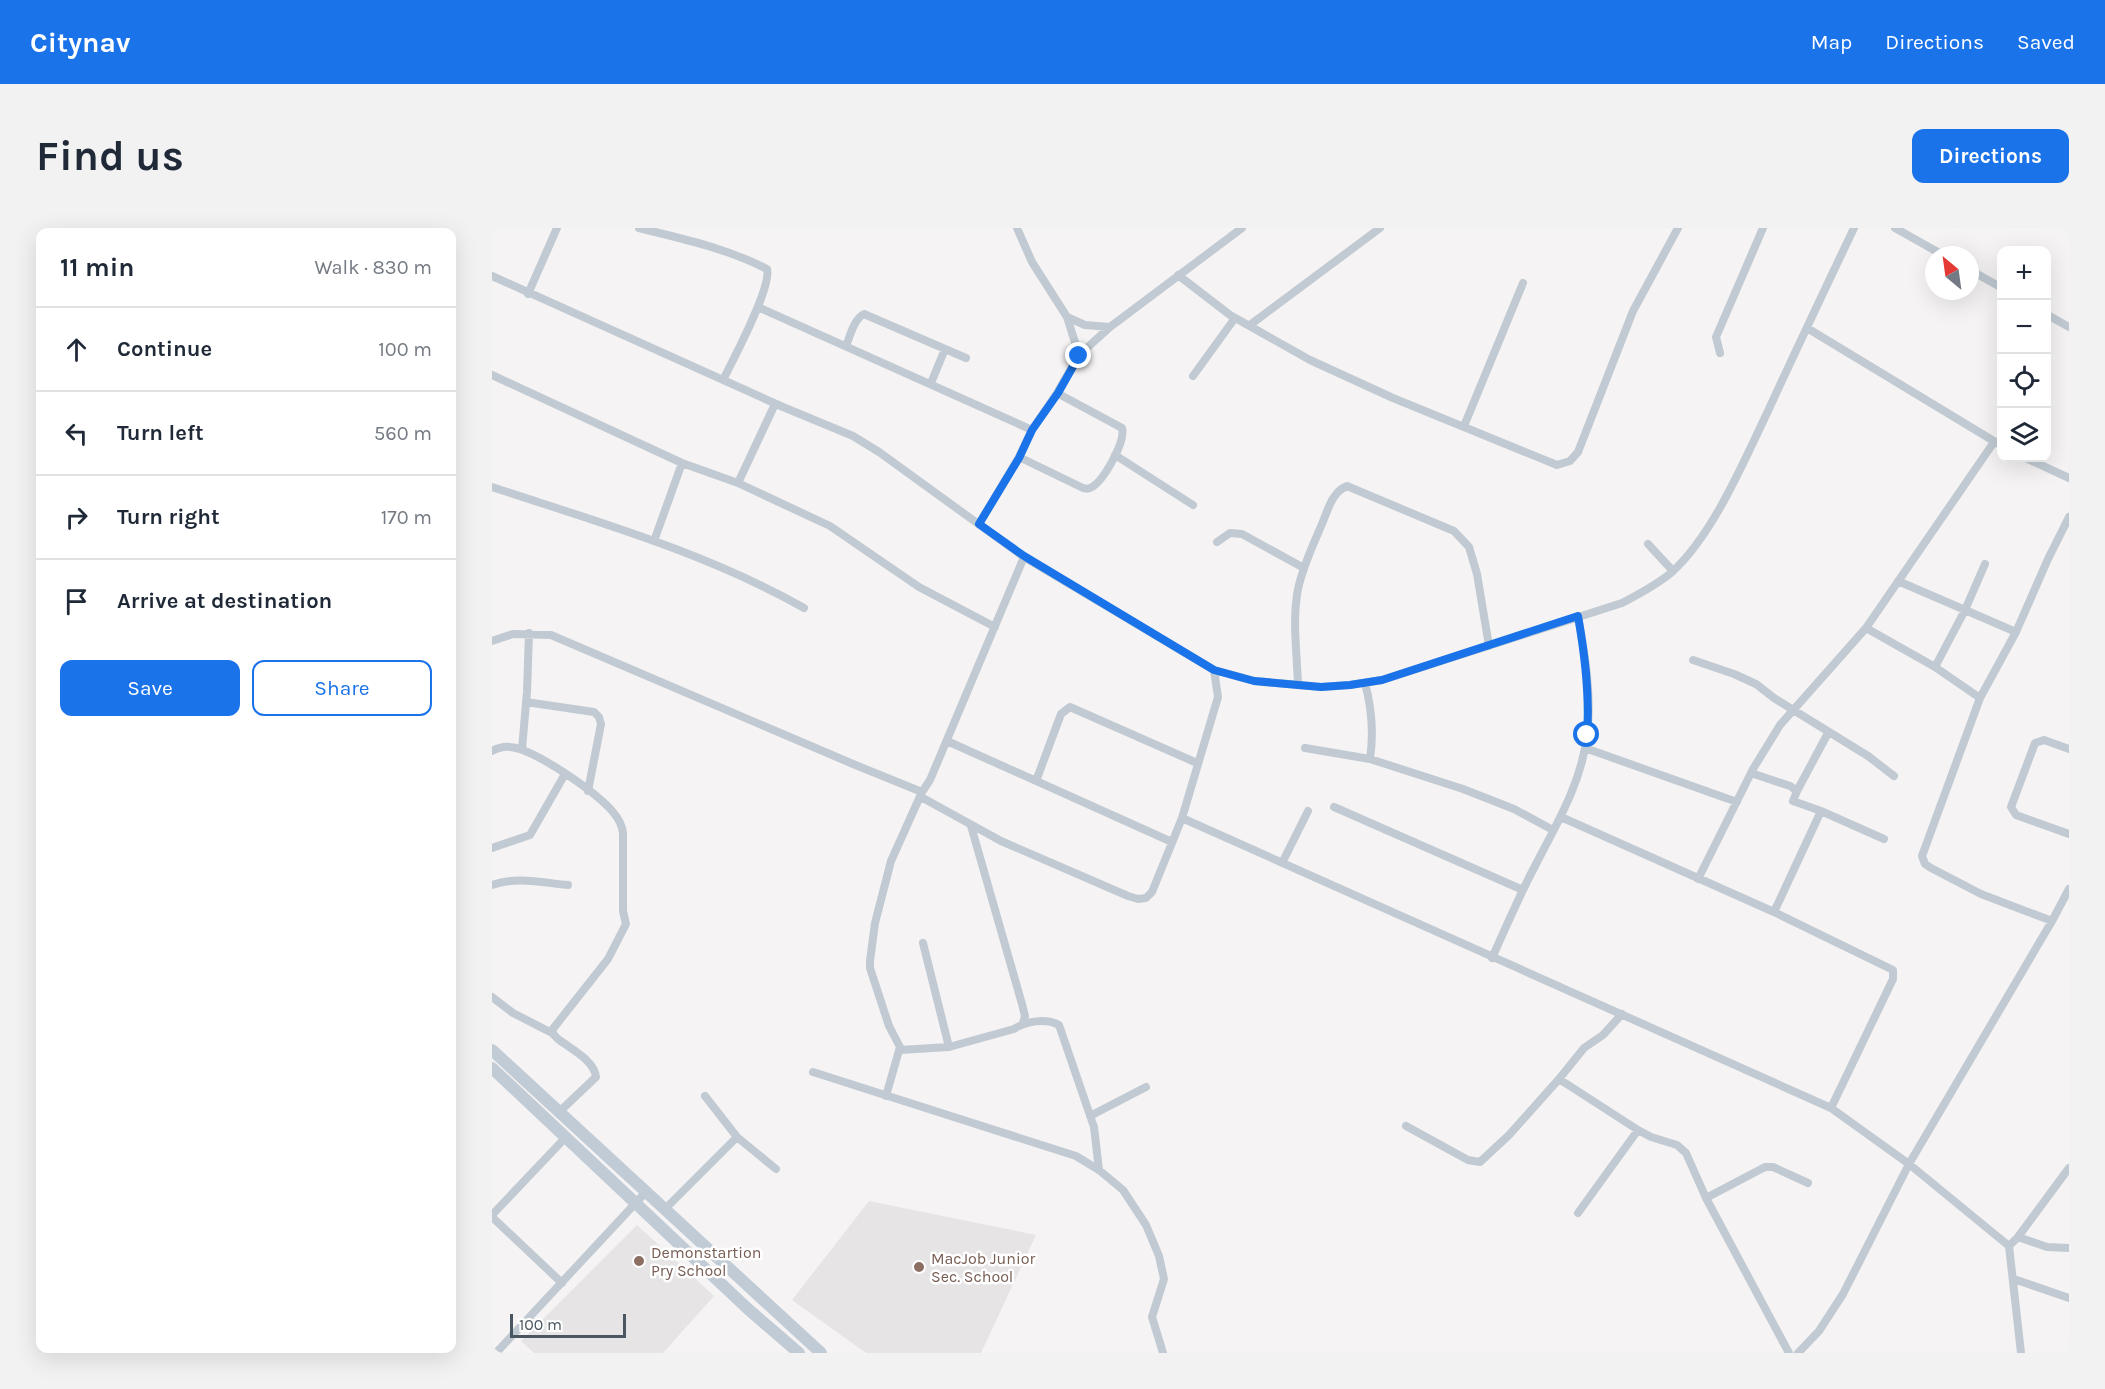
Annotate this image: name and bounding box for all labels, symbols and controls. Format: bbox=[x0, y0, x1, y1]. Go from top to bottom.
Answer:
text: Citynav bbox=[30, 26, 130, 59]
text: Map bbox=[1811, 30, 1852, 54]
text: Directions bbox=[1885, 30, 1984, 54]
text: Saved bbox=[2017, 30, 2075, 54]
button: Directions bbox=[1912, 129, 2069, 183]
text: Find us bbox=[36, 131, 184, 181]
north arrow bbox=[1925, 246, 1979, 300]
map controls bbox=[1997, 246, 2051, 462]
button: + bbox=[1997, 246, 2051, 300]
text: 11 min bbox=[60, 252, 135, 283]
text: Walk · 830 m bbox=[314, 256, 432, 279]
button: − bbox=[1997, 300, 2051, 354]
icon: ahead bbox=[60, 333, 93, 366]
text: Continue bbox=[117, 336, 212, 362]
text: 100 m bbox=[378, 338, 432, 361]
route end bbox=[1065, 342, 1091, 368]
button: locate bbox=[1997, 354, 2051, 408]
button: layers bbox=[1997, 408, 2051, 462]
icon: left bbox=[60, 417, 93, 450]
text: Turn left bbox=[117, 420, 204, 446]
text: 560 m bbox=[374, 422, 432, 445]
icon: right bbox=[60, 501, 93, 534]
text: Turn right bbox=[117, 504, 220, 530]
text: 170 m bbox=[381, 506, 432, 529]
icon: arrive bbox=[60, 585, 93, 618]
text: Arrive at destination bbox=[117, 588, 332, 614]
button: Save bbox=[60, 660, 240, 716]
button: Share bbox=[252, 660, 432, 716]
route start bbox=[1573, 721, 1599, 747]
place label: Demonstartion Pry School bbox=[651, 1243, 761, 1280]
place label: MacJob Junior Sec. School bbox=[931, 1249, 1035, 1286]
marker: Demonstartion Pry School bbox=[632, 1254, 646, 1268]
marker: MacJob Junior Sec. School bbox=[912, 1260, 926, 1274]
scale bar bbox=[510, 1311, 626, 1338]
text: 100 m bbox=[519, 1315, 562, 1334]

